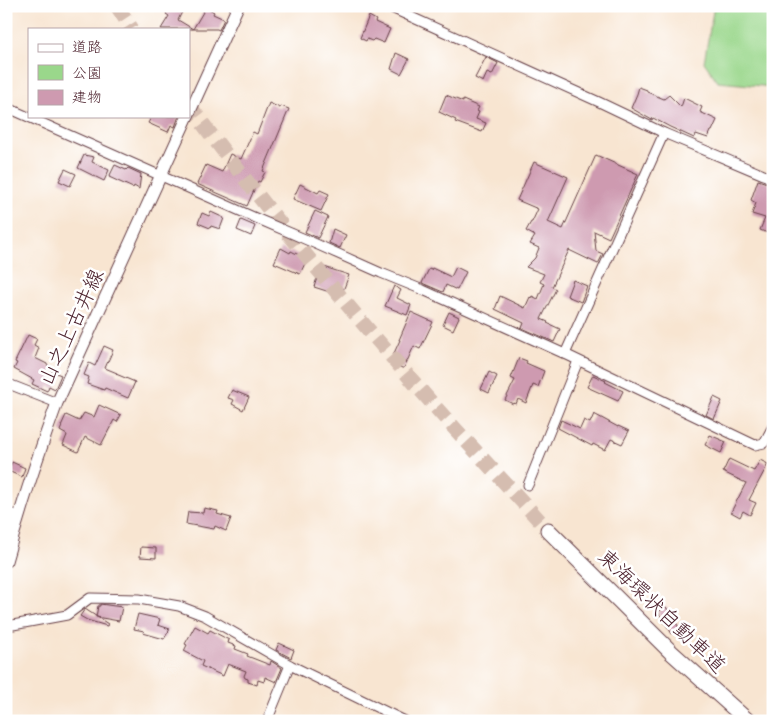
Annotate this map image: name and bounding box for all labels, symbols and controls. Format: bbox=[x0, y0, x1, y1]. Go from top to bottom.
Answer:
legend bbox=[28, 28, 190, 118]
text: 道路 bbox=[72, 38, 102, 57]
text: 公園 bbox=[72, 64, 102, 83]
text: 建物 bbox=[72, 88, 102, 107]
street label: 山之上古井線 bbox=[33, 264, 109, 390]
street label: 東海環状自動車道 bbox=[593, 543, 731, 679]

